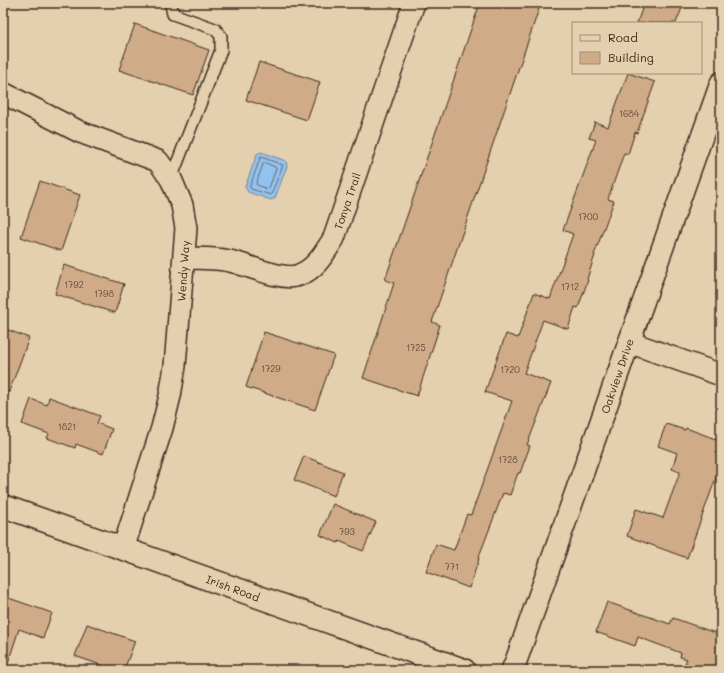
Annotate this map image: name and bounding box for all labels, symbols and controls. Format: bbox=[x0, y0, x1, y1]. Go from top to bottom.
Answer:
legend bbox=[572, 22, 702, 74]
text: Road bbox=[608, 29, 638, 45]
text: Building bbox=[608, 49, 654, 65]
house number: 1684 bbox=[619, 108, 640, 119]
street label: Tonya Trail bbox=[330, 170, 364, 232]
house number: 1700 bbox=[578, 211, 599, 222]
street label: Wendy Way bbox=[173, 240, 193, 302]
house number: 1792 bbox=[64, 279, 84, 290]
house number: 1712 bbox=[561, 281, 579, 292]
house number: 1798 bbox=[94, 288, 114, 299]
street label: Oakview Drive bbox=[597, 336, 637, 416]
house number: 1725 bbox=[406, 342, 426, 353]
house number: 1729 bbox=[261, 363, 281, 374]
house number: 1720 bbox=[500, 364, 520, 375]
house number: 1821 bbox=[58, 421, 76, 432]
house number: 1728 bbox=[498, 454, 518, 465]
house number: 793 bbox=[339, 526, 355, 537]
house number: 771 bbox=[445, 561, 459, 572]
street label: Irish Road bbox=[204, 571, 262, 605]

